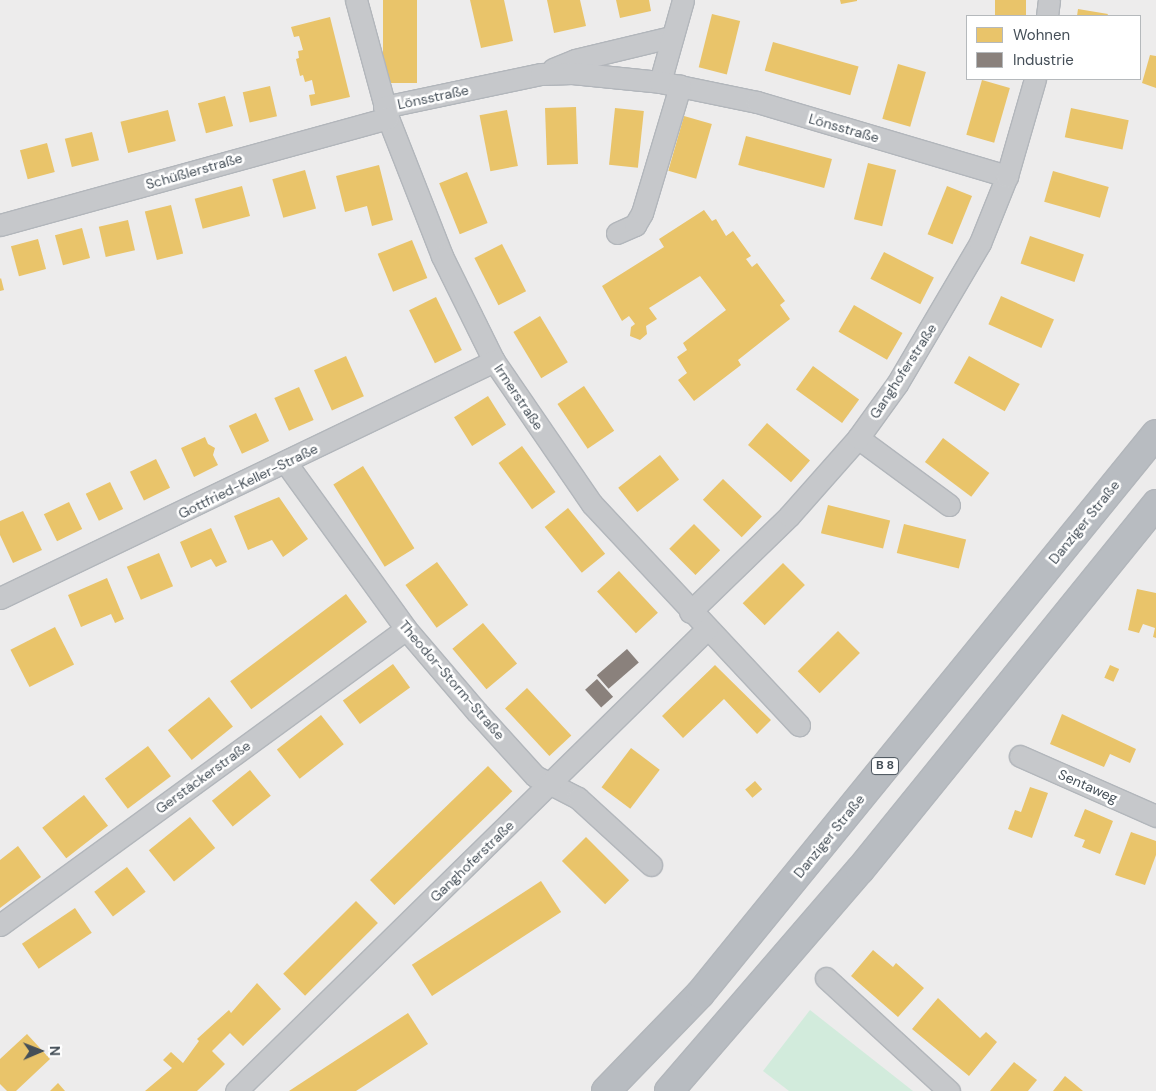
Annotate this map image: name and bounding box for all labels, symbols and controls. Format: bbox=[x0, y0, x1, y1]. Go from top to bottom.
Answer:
legend bbox=[966, 15, 1141, 80]
text: Wohnen bbox=[1013, 25, 1070, 45]
text: Industrie bbox=[1013, 50, 1074, 70]
street label: Lönsstraße bbox=[396, 81, 470, 113]
street label: Lönsstraße bbox=[807, 110, 881, 146]
street label: Schüßlerstraße bbox=[144, 149, 244, 193]
street label: Ganghoferstraße bbox=[866, 320, 940, 422]
street label: Irmerstraße bbox=[491, 361, 547, 433]
street label: Gottfried-Keller-Straße bbox=[175, 440, 321, 522]
street label: Danziger Straße bbox=[1045, 477, 1123, 567]
street label: Theodor-Storm-Straße bbox=[396, 617, 508, 743]
street label: Gerstäckerstraße bbox=[152, 737, 254, 817]
road number: B 8 bbox=[870, 756, 900, 776]
street label: Sentaweg bbox=[1056, 765, 1120, 807]
street label: Danziger Straße bbox=[790, 791, 868, 881]
street label: Ganghoferstraße bbox=[427, 817, 517, 905]
north arrow bbox=[15, 1026, 65, 1076]
text: N bbox=[46, 1045, 64, 1056]

